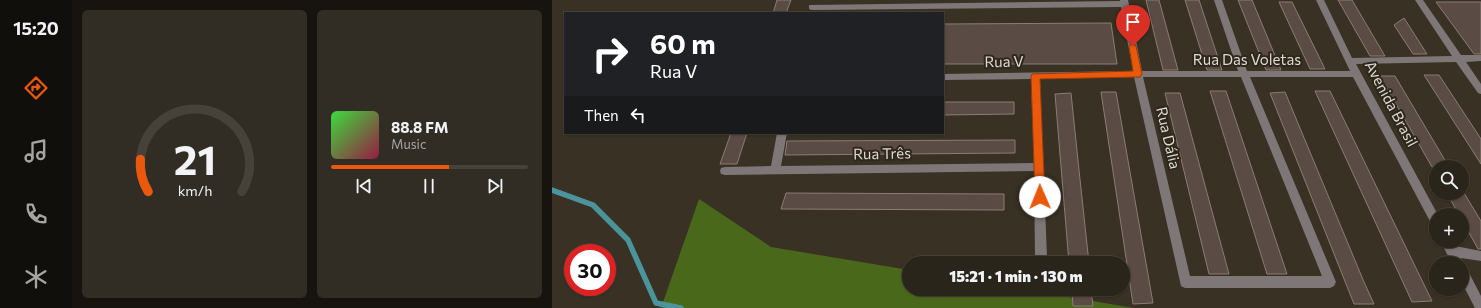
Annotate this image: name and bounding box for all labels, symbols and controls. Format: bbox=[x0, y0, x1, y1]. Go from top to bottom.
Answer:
pin bbox=[1116, 5, 1150, 46]
icon: arrive bbox=[1122, 11, 1144, 33]
text: 15:20 bbox=[13, 17, 59, 39]
text: 60 m bbox=[650, 26, 716, 60]
icon: right bbox=[584, 28, 636, 80]
street label: Rua Das Voletas bbox=[1193, 50, 1301, 68]
street label: Rua V bbox=[984, 52, 1024, 70]
street label: Avenida Brasil bbox=[1362, 57, 1422, 150]
text: Rua V bbox=[650, 60, 697, 82]
icon: directions bbox=[22, 74, 50, 102]
icon: left bbox=[627, 104, 649, 126]
street label: Rua Dália bbox=[1153, 105, 1185, 171]
text: Then bbox=[584, 106, 619, 124]
text: 88.8 FM bbox=[391, 118, 448, 136]
text: 21 bbox=[173, 133, 216, 184]
text: Music bbox=[391, 136, 426, 152]
icon: music bbox=[22, 137, 50, 165]
street label: Rua Três bbox=[853, 143, 911, 163]
map controls bbox=[1429, 160, 1469, 296]
button: search bbox=[1429, 160, 1469, 200]
icon: previous bbox=[353, 175, 375, 197]
icon: pause bbox=[418, 175, 440, 197]
icon: next bbox=[484, 175, 506, 197]
position arrow bbox=[1019, 176, 1061, 218]
text: km/h bbox=[177, 181, 212, 199]
icon: phone bbox=[22, 200, 50, 228]
button: + bbox=[1429, 208, 1469, 248]
speed limit sign: 30 bbox=[564, 244, 616, 296]
button: − bbox=[1429, 256, 1469, 296]
icon: climate bbox=[22, 263, 50, 291]
text: 15:21 · 1 min · 130 m bbox=[949, 267, 1083, 285]

